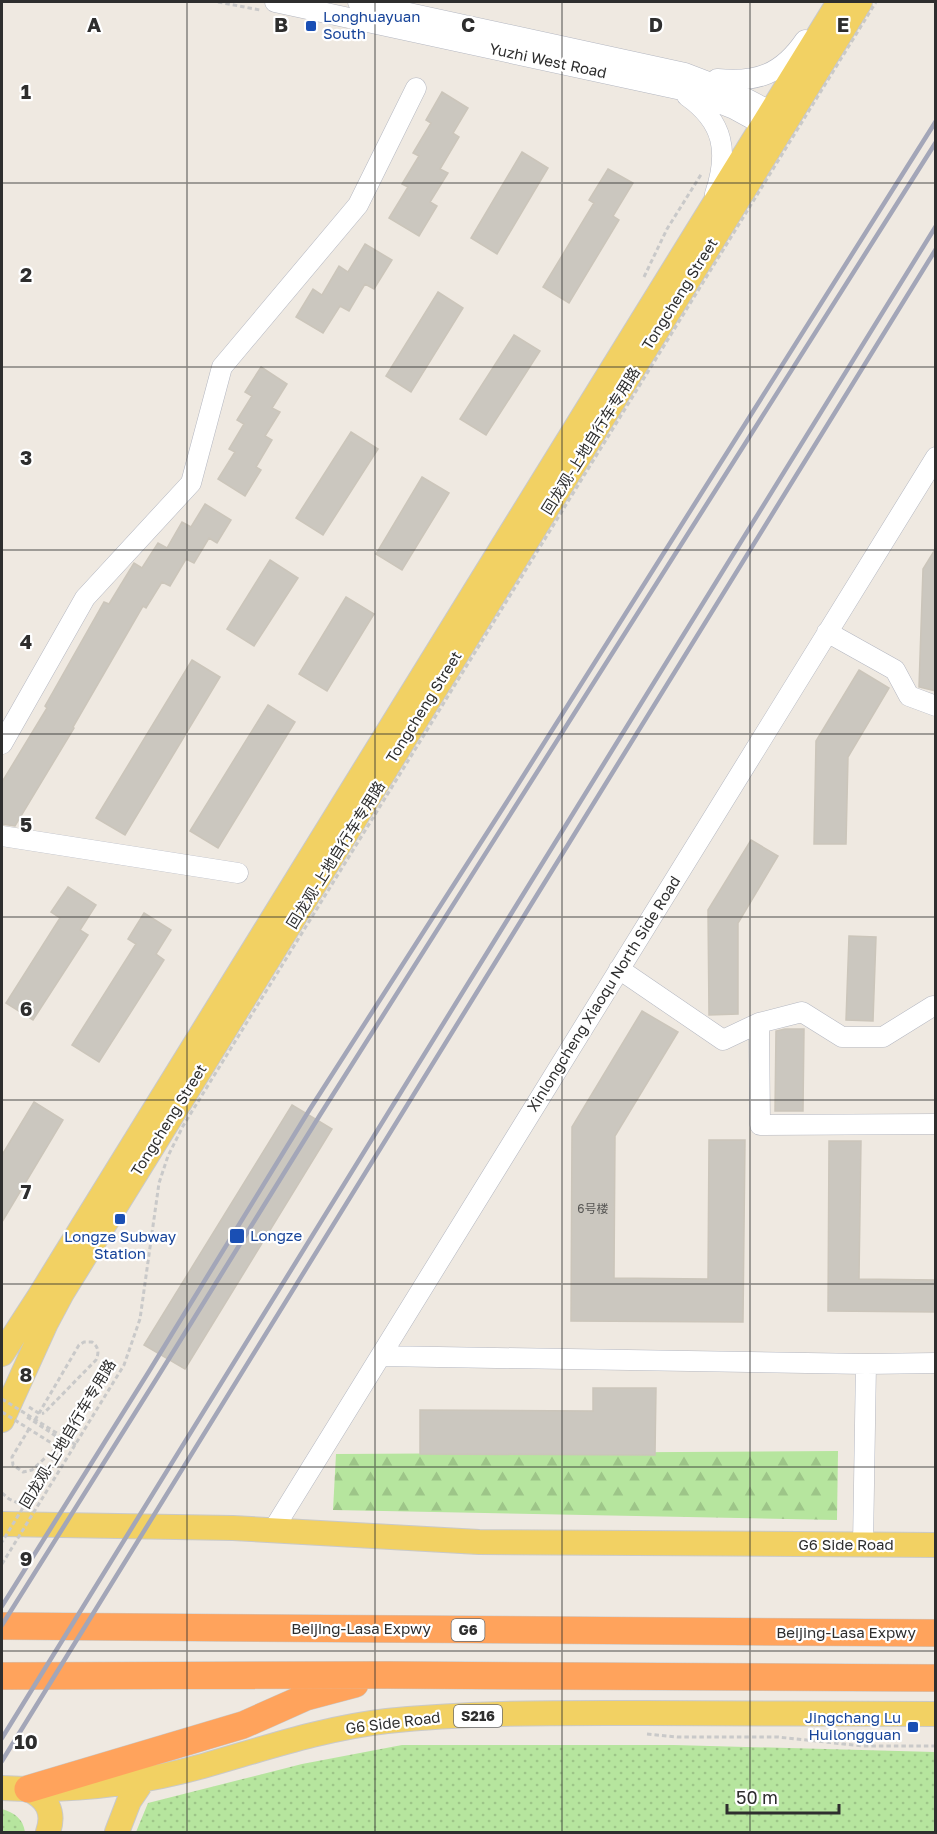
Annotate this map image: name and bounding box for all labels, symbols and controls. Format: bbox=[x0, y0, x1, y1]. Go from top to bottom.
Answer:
place label: Longhuayuan South bbox=[323, 7, 421, 42]
text: A bbox=[87, 12, 101, 36]
text: B bbox=[274, 12, 288, 36]
text: C bbox=[461, 12, 475, 36]
text: D bbox=[649, 12, 663, 36]
text: E bbox=[837, 12, 849, 36]
marker: Longhuayuan South bbox=[304, 19, 318, 33]
street label: Yuzhi West Road bbox=[488, 39, 608, 81]
text: 1 bbox=[21, 79, 31, 103]
street label: Tongcheng Street bbox=[638, 234, 721, 353]
text: 2 bbox=[20, 262, 32, 286]
street label: 回龙观-上地自行车专用路 bbox=[537, 363, 643, 518]
text: 3 bbox=[20, 445, 32, 469]
text: 4 bbox=[20, 629, 32, 653]
street label: Tongcheng Street bbox=[382, 647, 465, 766]
street label: 回龙观-上地自行车专用路 bbox=[282, 777, 388, 932]
text: 5 bbox=[20, 812, 32, 836]
street label: Xinlongcheng Xiaoqu North Side Road bbox=[523, 872, 684, 1115]
text: 6 bbox=[20, 996, 32, 1020]
street label: Tongcheng Street bbox=[127, 1060, 210, 1179]
text: 7 bbox=[21, 1179, 32, 1203]
house number: 6号楼 bbox=[577, 1201, 609, 1216]
marker: Longze Subway Station bbox=[113, 1212, 127, 1226]
place label: Longze bbox=[250, 1226, 303, 1244]
place label: Longze Subway Station bbox=[64, 1227, 177, 1262]
marker: Longze bbox=[228, 1227, 246, 1245]
street label: 回龙观-上地自行车专用路 bbox=[15, 1356, 119, 1511]
text: 8 bbox=[20, 1362, 32, 1386]
street label: G6 Side Road bbox=[798, 1535, 894, 1553]
text: 9 bbox=[20, 1546, 32, 1570]
street label: Beijing-Lasa Expwy bbox=[291, 1619, 431, 1637]
road number: G6 bbox=[452, 1619, 484, 1641]
street label: Beijing-Lasa Expwy bbox=[776, 1623, 916, 1641]
road number: S216 bbox=[454, 1705, 502, 1727]
street label: G6 Side Road bbox=[344, 1707, 441, 1737]
place label: Jingchang Lu Huilongguan bbox=[805, 1708, 901, 1743]
marker: Jingchang Lu Huilongguan bbox=[906, 1720, 920, 1734]
text: 10 bbox=[14, 1729, 38, 1753]
scale bar bbox=[727, 1777, 840, 1815]
text: 50 m bbox=[736, 1786, 778, 1808]

